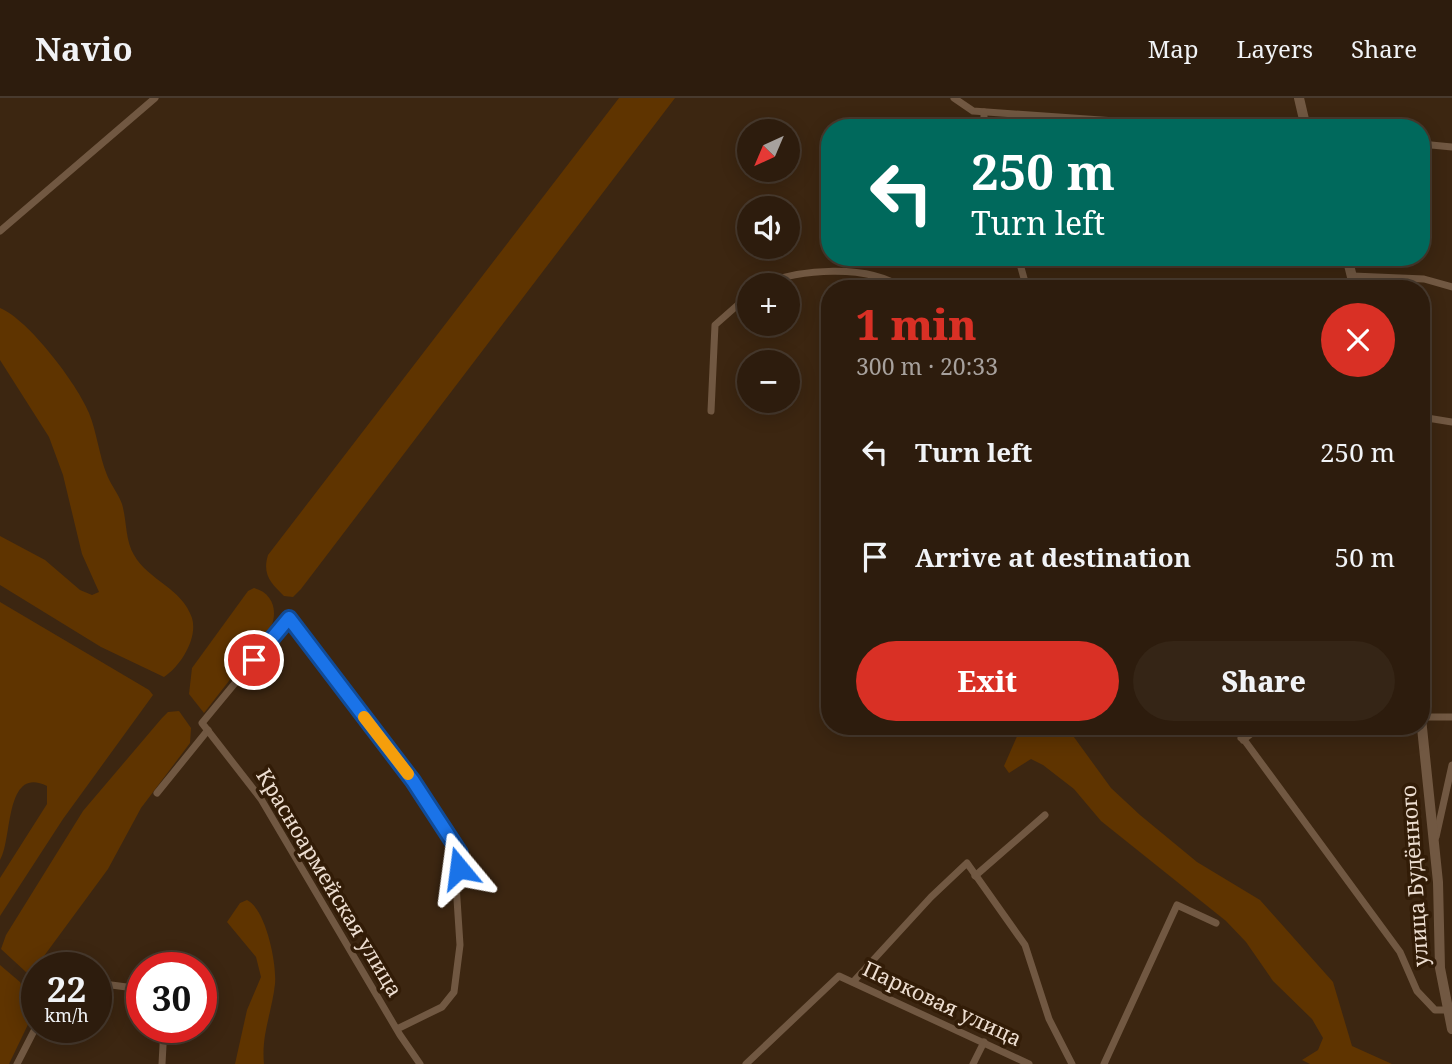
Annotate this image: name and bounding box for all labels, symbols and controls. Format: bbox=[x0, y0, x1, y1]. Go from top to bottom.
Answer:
text: Navio bbox=[35, 26, 133, 71]
text: Map bbox=[1148, 32, 1199, 65]
text: Layers bbox=[1237, 32, 1313, 65]
text: Share bbox=[1351, 32, 1417, 65]
north arrow bbox=[737, 119, 800, 182]
map controls bbox=[737, 119, 800, 413]
text: 250 m bbox=[971, 138, 1115, 204]
icon: left bbox=[856, 147, 947, 238]
button: sound bbox=[737, 196, 800, 259]
text: Turn left bbox=[971, 201, 1105, 244]
button: + bbox=[737, 273, 800, 336]
text: 1 min bbox=[856, 295, 977, 352]
button: close bbox=[1321, 303, 1395, 377]
button: − bbox=[737, 350, 800, 413]
text: 300 m · 20:33 bbox=[856, 350, 998, 382]
icon: left bbox=[856, 433, 894, 471]
text: Turn left bbox=[915, 434, 1032, 470]
text: 250 m bbox=[1320, 434, 1395, 470]
icon: arrive bbox=[856, 538, 894, 576]
text: Arrive at destination bbox=[915, 539, 1191, 575]
text: 50 m bbox=[1335, 539, 1395, 575]
pin bbox=[224, 630, 284, 690]
icon: arrive bbox=[235, 641, 273, 679]
button: Exit bbox=[856, 641, 1119, 721]
button: Share bbox=[1133, 641, 1395, 721]
street label: Красноармейская улица bbox=[250, 763, 409, 1002]
street label: улица Будённого bbox=[1394, 784, 1434, 968]
position arrow bbox=[422, 831, 496, 905]
speed limit sign: 30 bbox=[126, 952, 217, 1043]
street label: Парковая улица bbox=[858, 954, 1026, 1052]
text: 22 bbox=[47, 965, 86, 1012]
text: km/h bbox=[44, 1003, 89, 1027]

